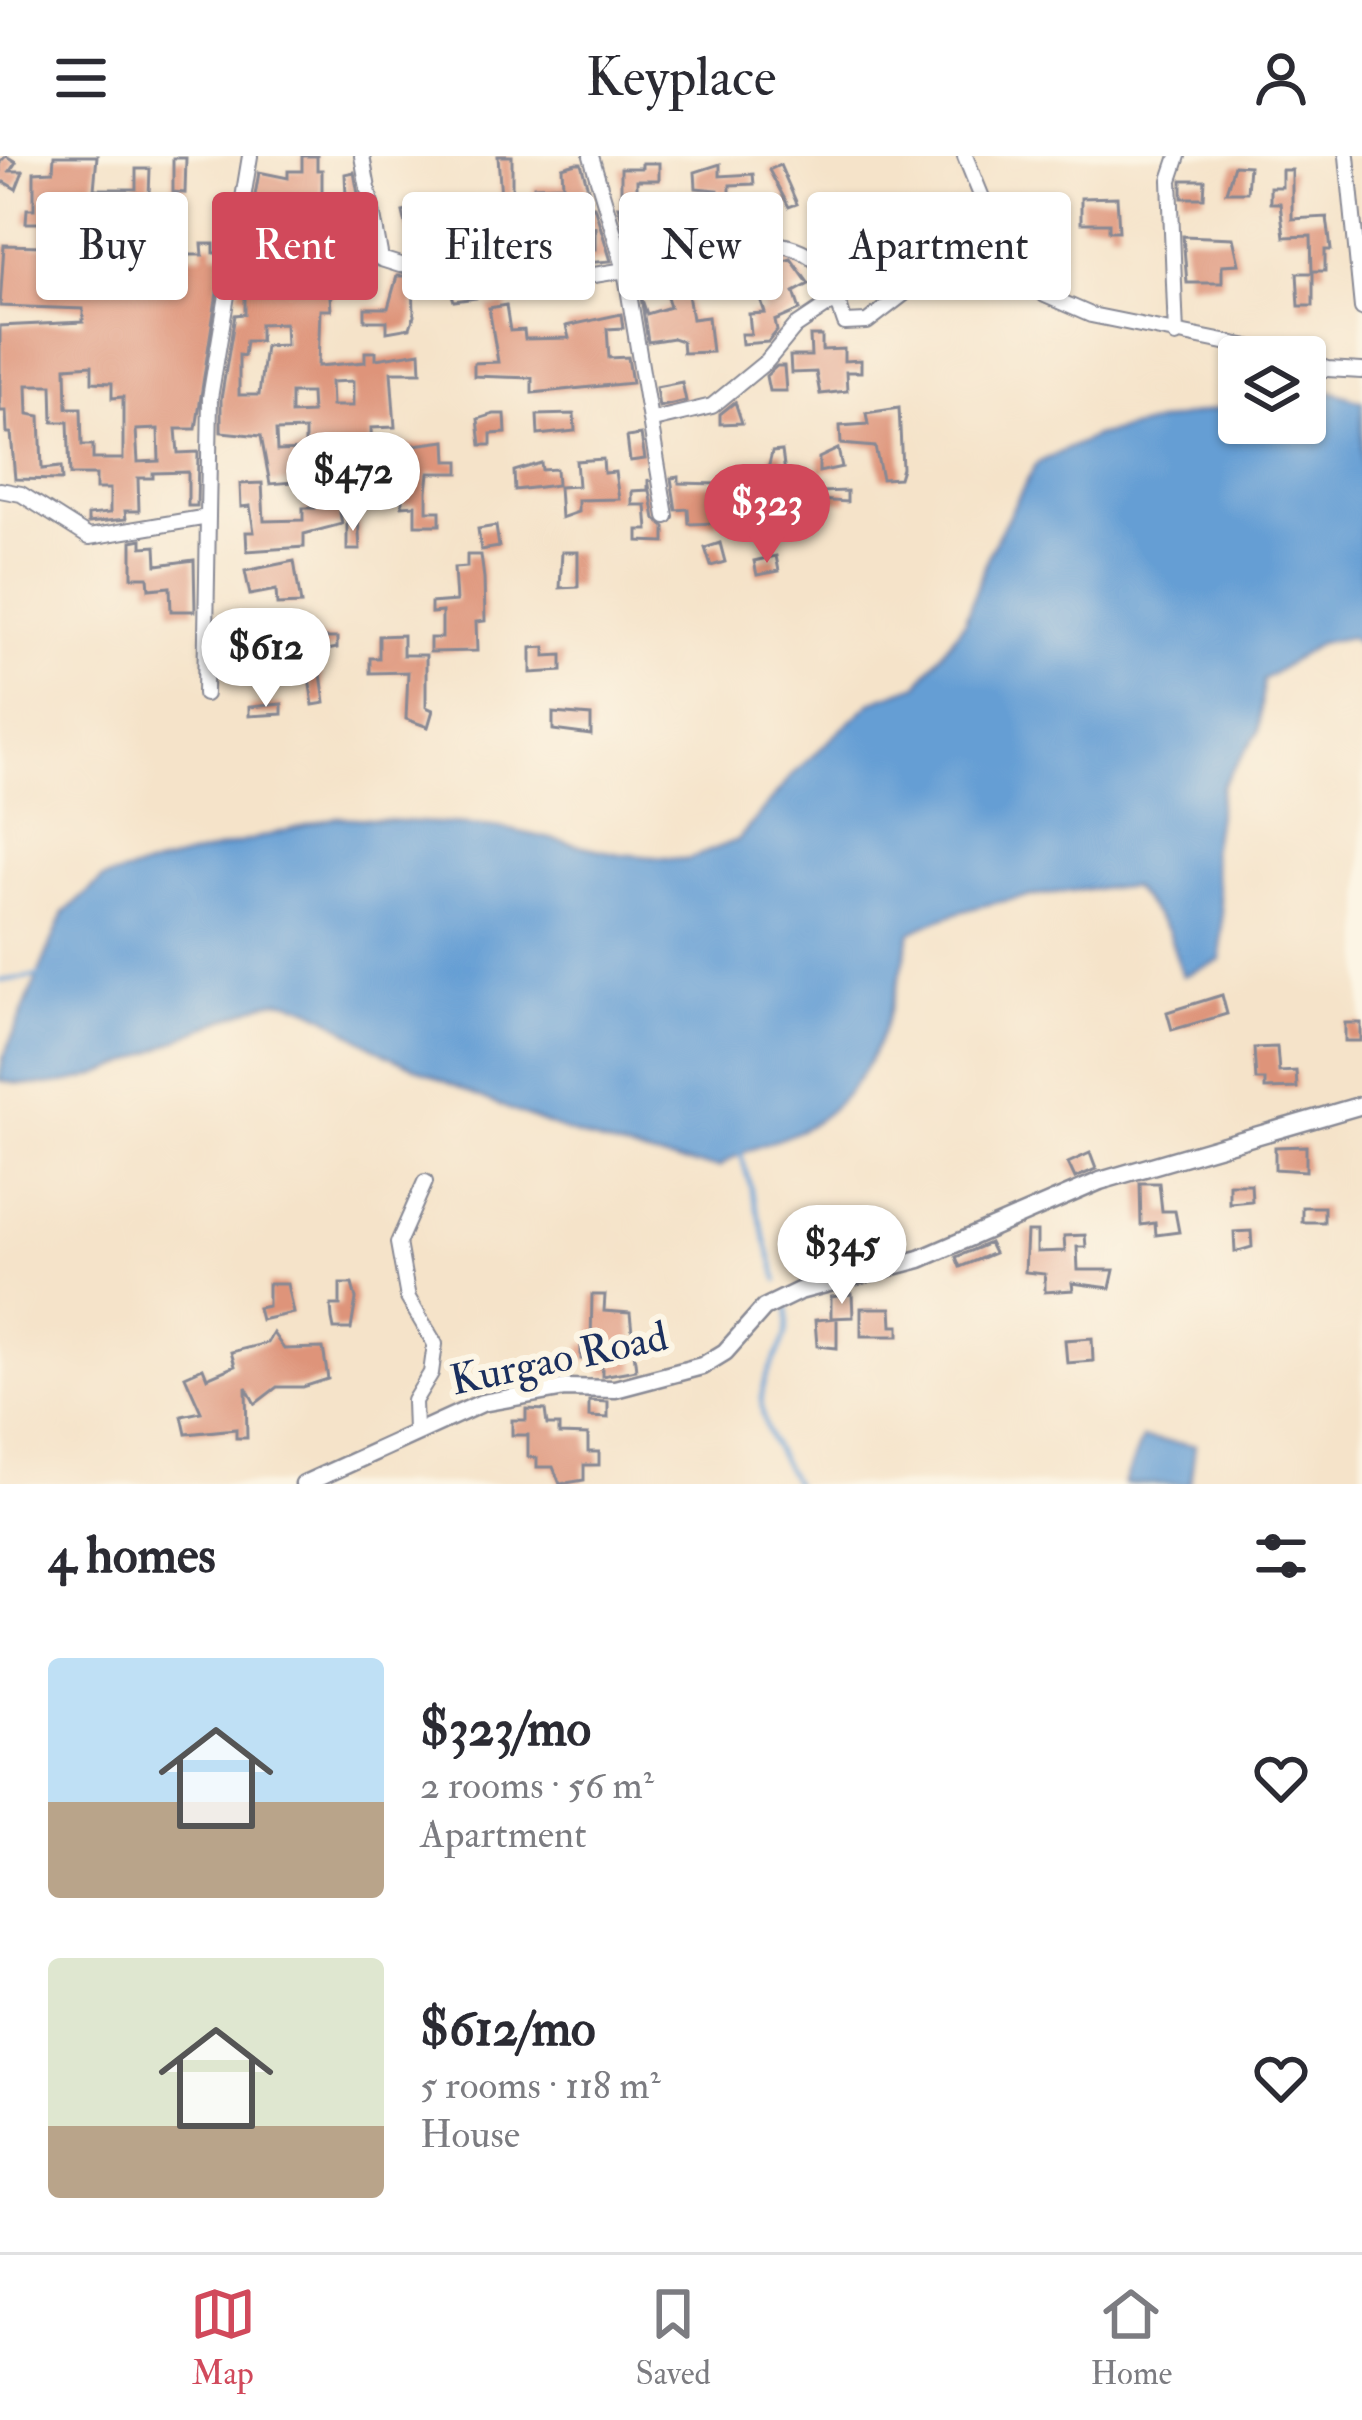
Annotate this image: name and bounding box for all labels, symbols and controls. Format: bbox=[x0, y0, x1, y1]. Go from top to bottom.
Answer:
text: Keyplace bbox=[586, 44, 776, 112]
icon: menu bbox=[48, 45, 114, 111]
icon: person bbox=[1248, 45, 1314, 111]
chip: Buy bbox=[36, 192, 188, 300]
chip: Rent bbox=[212, 192, 378, 300]
chip: Filters bbox=[402, 192, 595, 300]
chip: New bbox=[619, 192, 783, 300]
chip: Apartment bbox=[807, 192, 1071, 300]
map controls bbox=[1218, 336, 1326, 444]
button: layers bbox=[1218, 336, 1326, 444]
pin: $472 bbox=[282, 432, 424, 534]
text: $472 bbox=[313, 446, 393, 495]
pin: $323 bbox=[696, 464, 838, 566]
text: $323 bbox=[731, 478, 803, 527]
pin: $612 bbox=[195, 608, 337, 710]
text: $612 bbox=[228, 622, 304, 671]
pin: $345 bbox=[771, 1205, 913, 1307]
text: $345 bbox=[804, 1219, 880, 1268]
street label: Kurgao Road bbox=[446, 1311, 673, 1407]
icon: filters bbox=[1248, 1523, 1314, 1589]
text: 4 homes bbox=[48, 1524, 216, 1588]
text: $323/mo bbox=[420, 1697, 591, 1761]
icon: home bbox=[144, 1706, 288, 1850]
icon: heart bbox=[1248, 1745, 1314, 1811]
text: 2 rooms · 56 m² bbox=[420, 1761, 654, 1810]
text: Apartment bbox=[420, 1810, 587, 1859]
text: $612/mo bbox=[420, 1997, 596, 2061]
icon: home bbox=[144, 2006, 288, 2150]
icon: heart bbox=[1248, 2045, 1314, 2111]
text: 5 rooms · 118 m² bbox=[420, 2061, 661, 2110]
text: House bbox=[420, 2110, 520, 2159]
tab: Map bbox=[190, 2281, 256, 2394]
tab: Saved bbox=[635, 2281, 711, 2394]
tab: Home bbox=[1090, 2281, 1172, 2394]

